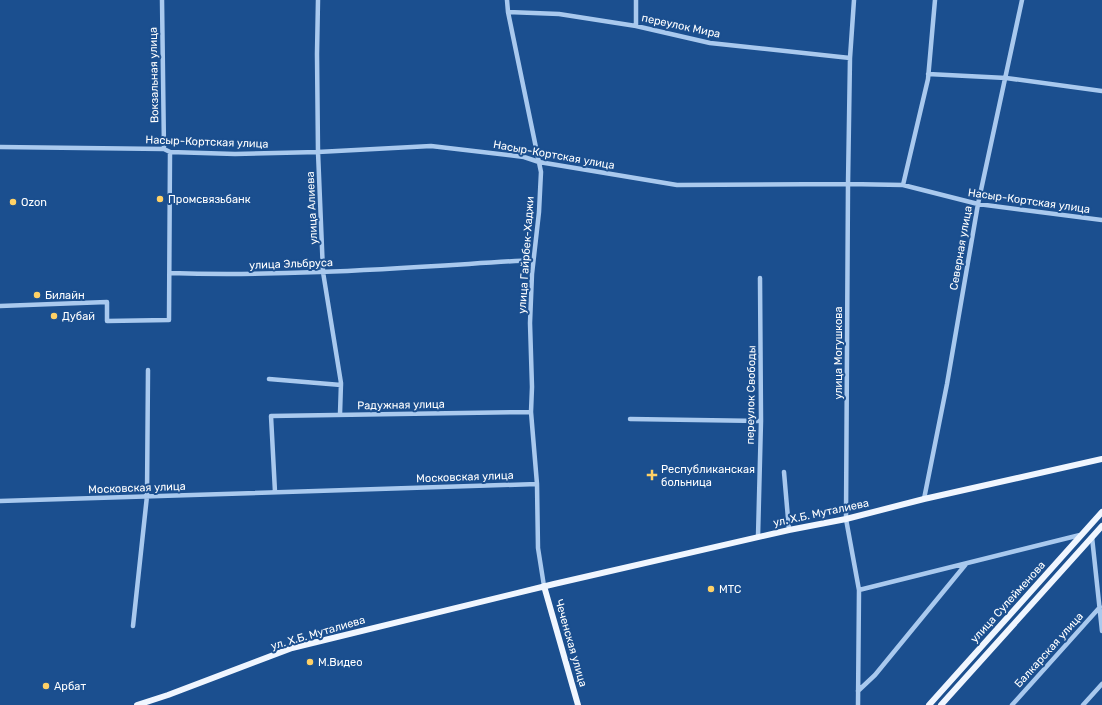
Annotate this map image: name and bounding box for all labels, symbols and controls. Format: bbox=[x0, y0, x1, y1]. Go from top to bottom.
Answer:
street label: переулок Мира bbox=[640, 11, 722, 41]
street label: Вокзальная улица bbox=[147, 27, 161, 123]
street label: Насыр-Кортская улица bbox=[145, 133, 269, 151]
street label: Насыр-Кортская улица bbox=[492, 138, 616, 172]
street label: улица Алиева bbox=[304, 171, 320, 245]
street label: Насыр-Кортская улица bbox=[967, 186, 1091, 216]
place label: Промсвязьбанк bbox=[168, 193, 251, 206]
marker: Промсвязьбанк bbox=[155, 194, 165, 204]
place label: Ozon bbox=[21, 196, 47, 209]
street label: улица Гайрбек-Хаджи bbox=[515, 196, 537, 314]
marker: Ozon bbox=[8, 197, 18, 207]
street label: Северная улица bbox=[947, 205, 975, 291]
street label: улица Эльбруса bbox=[249, 256, 333, 272]
place label: Билайн bbox=[45, 289, 85, 302]
marker: Билайн bbox=[32, 290, 42, 300]
street label: улица Могушкова bbox=[832, 307, 845, 399]
place label: Дубай bbox=[62, 310, 95, 323]
marker: Дубай bbox=[49, 311, 59, 321]
street label: переулок Свободы bbox=[744, 345, 758, 445]
street label: Радужная улица bbox=[357, 398, 445, 412]
place label: Республиканская больница bbox=[661, 463, 755, 489]
street label: Московская улица bbox=[416, 469, 514, 485]
marker: Республиканская больница bbox=[646, 469, 658, 481]
street label: Московская улица bbox=[88, 480, 186, 496]
street label: ул. Х.Б. Муталиева bbox=[772, 496, 870, 530]
street label: улица Сулейменова bbox=[968, 558, 1048, 646]
place label: МТС bbox=[719, 583, 741, 596]
marker: МТС bbox=[706, 584, 716, 594]
street label: Чеченская улица bbox=[552, 598, 590, 688]
street label: Балкарская улица bbox=[1012, 610, 1086, 690]
street label: ул. Х.Б. Муталиева bbox=[269, 613, 367, 653]
place label: М.Видео bbox=[318, 656, 362, 669]
marker: М.Видео bbox=[305, 657, 315, 667]
place label: Арбат bbox=[54, 680, 86, 693]
marker: Арбат bbox=[41, 681, 51, 691]

